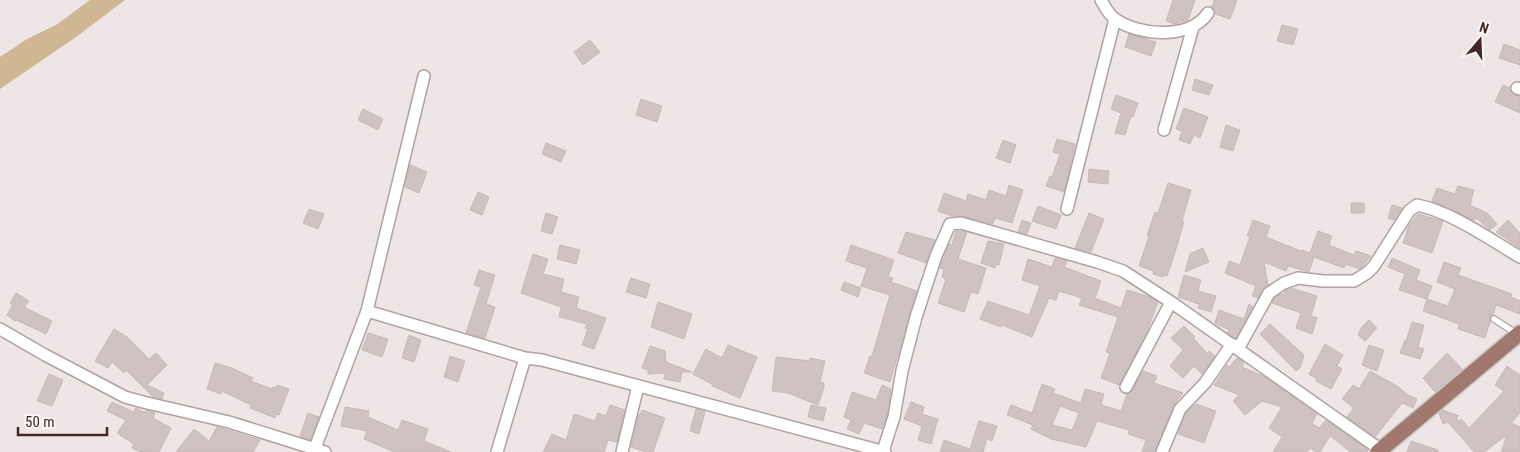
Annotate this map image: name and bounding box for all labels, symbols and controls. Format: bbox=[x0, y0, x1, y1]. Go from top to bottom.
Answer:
north arrow bbox=[1455, 15, 1505, 65]
text: N bbox=[1478, 19, 1491, 37]
scale bar bbox=[18, 404, 106, 436]
text: 50 m bbox=[25, 413, 55, 431]

